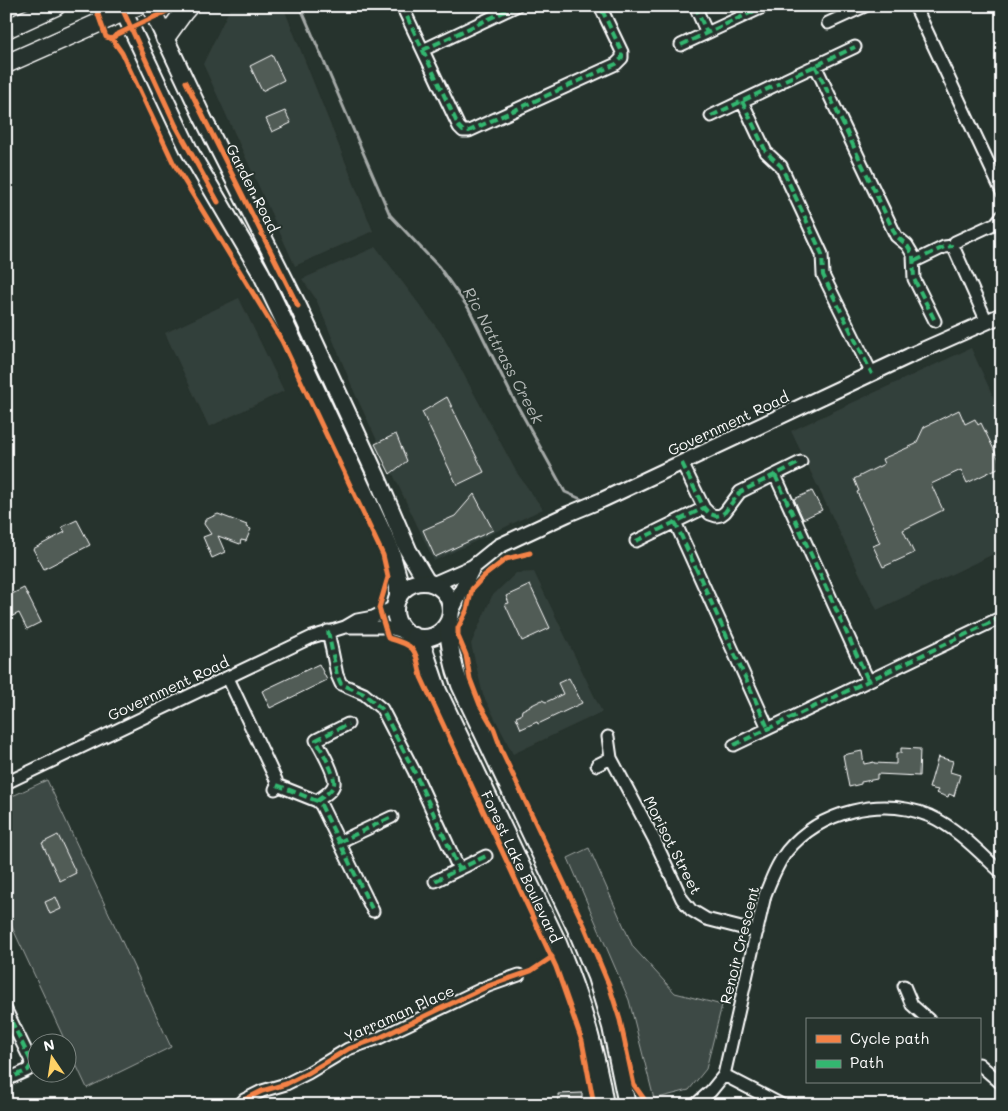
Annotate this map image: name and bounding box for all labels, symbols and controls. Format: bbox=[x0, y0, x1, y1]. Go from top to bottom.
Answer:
street label: Garden Road bbox=[222, 140, 284, 236]
water label: Ric Nattrass Creek bbox=[459, 283, 549, 427]
street label: Government Road bbox=[664, 386, 792, 460]
street label: Government Road bbox=[104, 651, 232, 725]
street label: Forest Lake Boulevard bbox=[477, 787, 566, 946]
street label: Morisot Street bbox=[640, 792, 706, 898]
street label: Renoir Crescent bbox=[715, 884, 763, 1006]
street label: Yarraman Place bbox=[341, 980, 457, 1046]
legend bbox=[806, 1018, 980, 1084]
text: Cycle path bbox=[850, 1028, 929, 1048]
north arrow bbox=[28, 1034, 78, 1084]
text: N bbox=[42, 1034, 56, 1055]
text: Path bbox=[850, 1052, 884, 1072]

